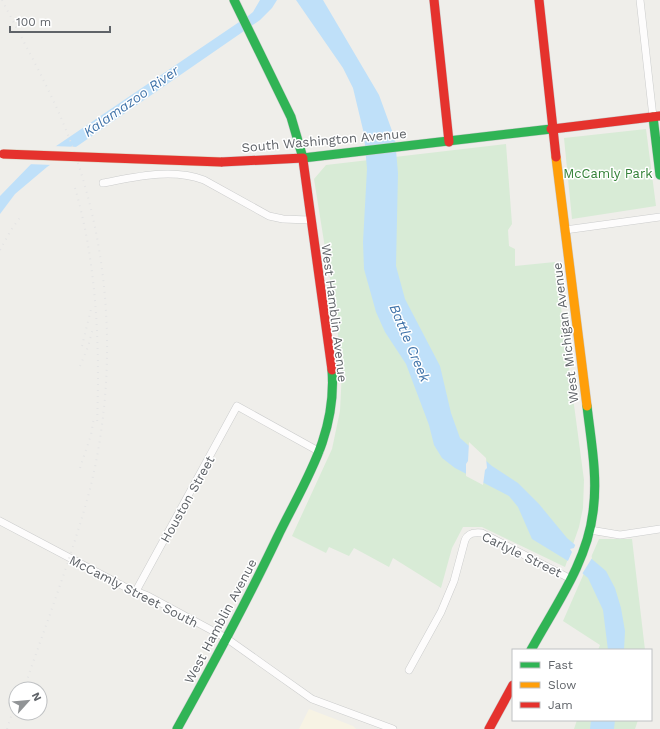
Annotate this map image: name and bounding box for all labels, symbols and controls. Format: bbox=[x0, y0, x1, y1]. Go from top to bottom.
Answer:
scale bar bbox=[10, 8, 110, 34]
text: 100 m bbox=[16, 15, 51, 29]
water label: Kalamazoo River bbox=[80, 62, 182, 140]
street label: South Washington Avenue bbox=[241, 126, 407, 155]
park label: McCamly Park bbox=[563, 166, 653, 181]
street label: West Hamblin Avenue bbox=[319, 243, 350, 383]
street label: West Michigan Avenue bbox=[549, 262, 582, 404]
water label: Battle Creek bbox=[386, 302, 434, 385]
street label: Houston Street bbox=[157, 453, 218, 545]
street label: Carlyle Street bbox=[479, 529, 565, 580]
street label: McCamly Street South bbox=[67, 552, 201, 630]
street label: West Hamblin Avenue bbox=[181, 556, 260, 686]
legend bbox=[512, 649, 652, 721]
text: Fast bbox=[548, 658, 573, 672]
text: Slow bbox=[548, 678, 576, 692]
north arrow bbox=[8, 681, 48, 721]
text: N bbox=[29, 690, 44, 703]
text: Jam bbox=[548, 698, 573, 712]

